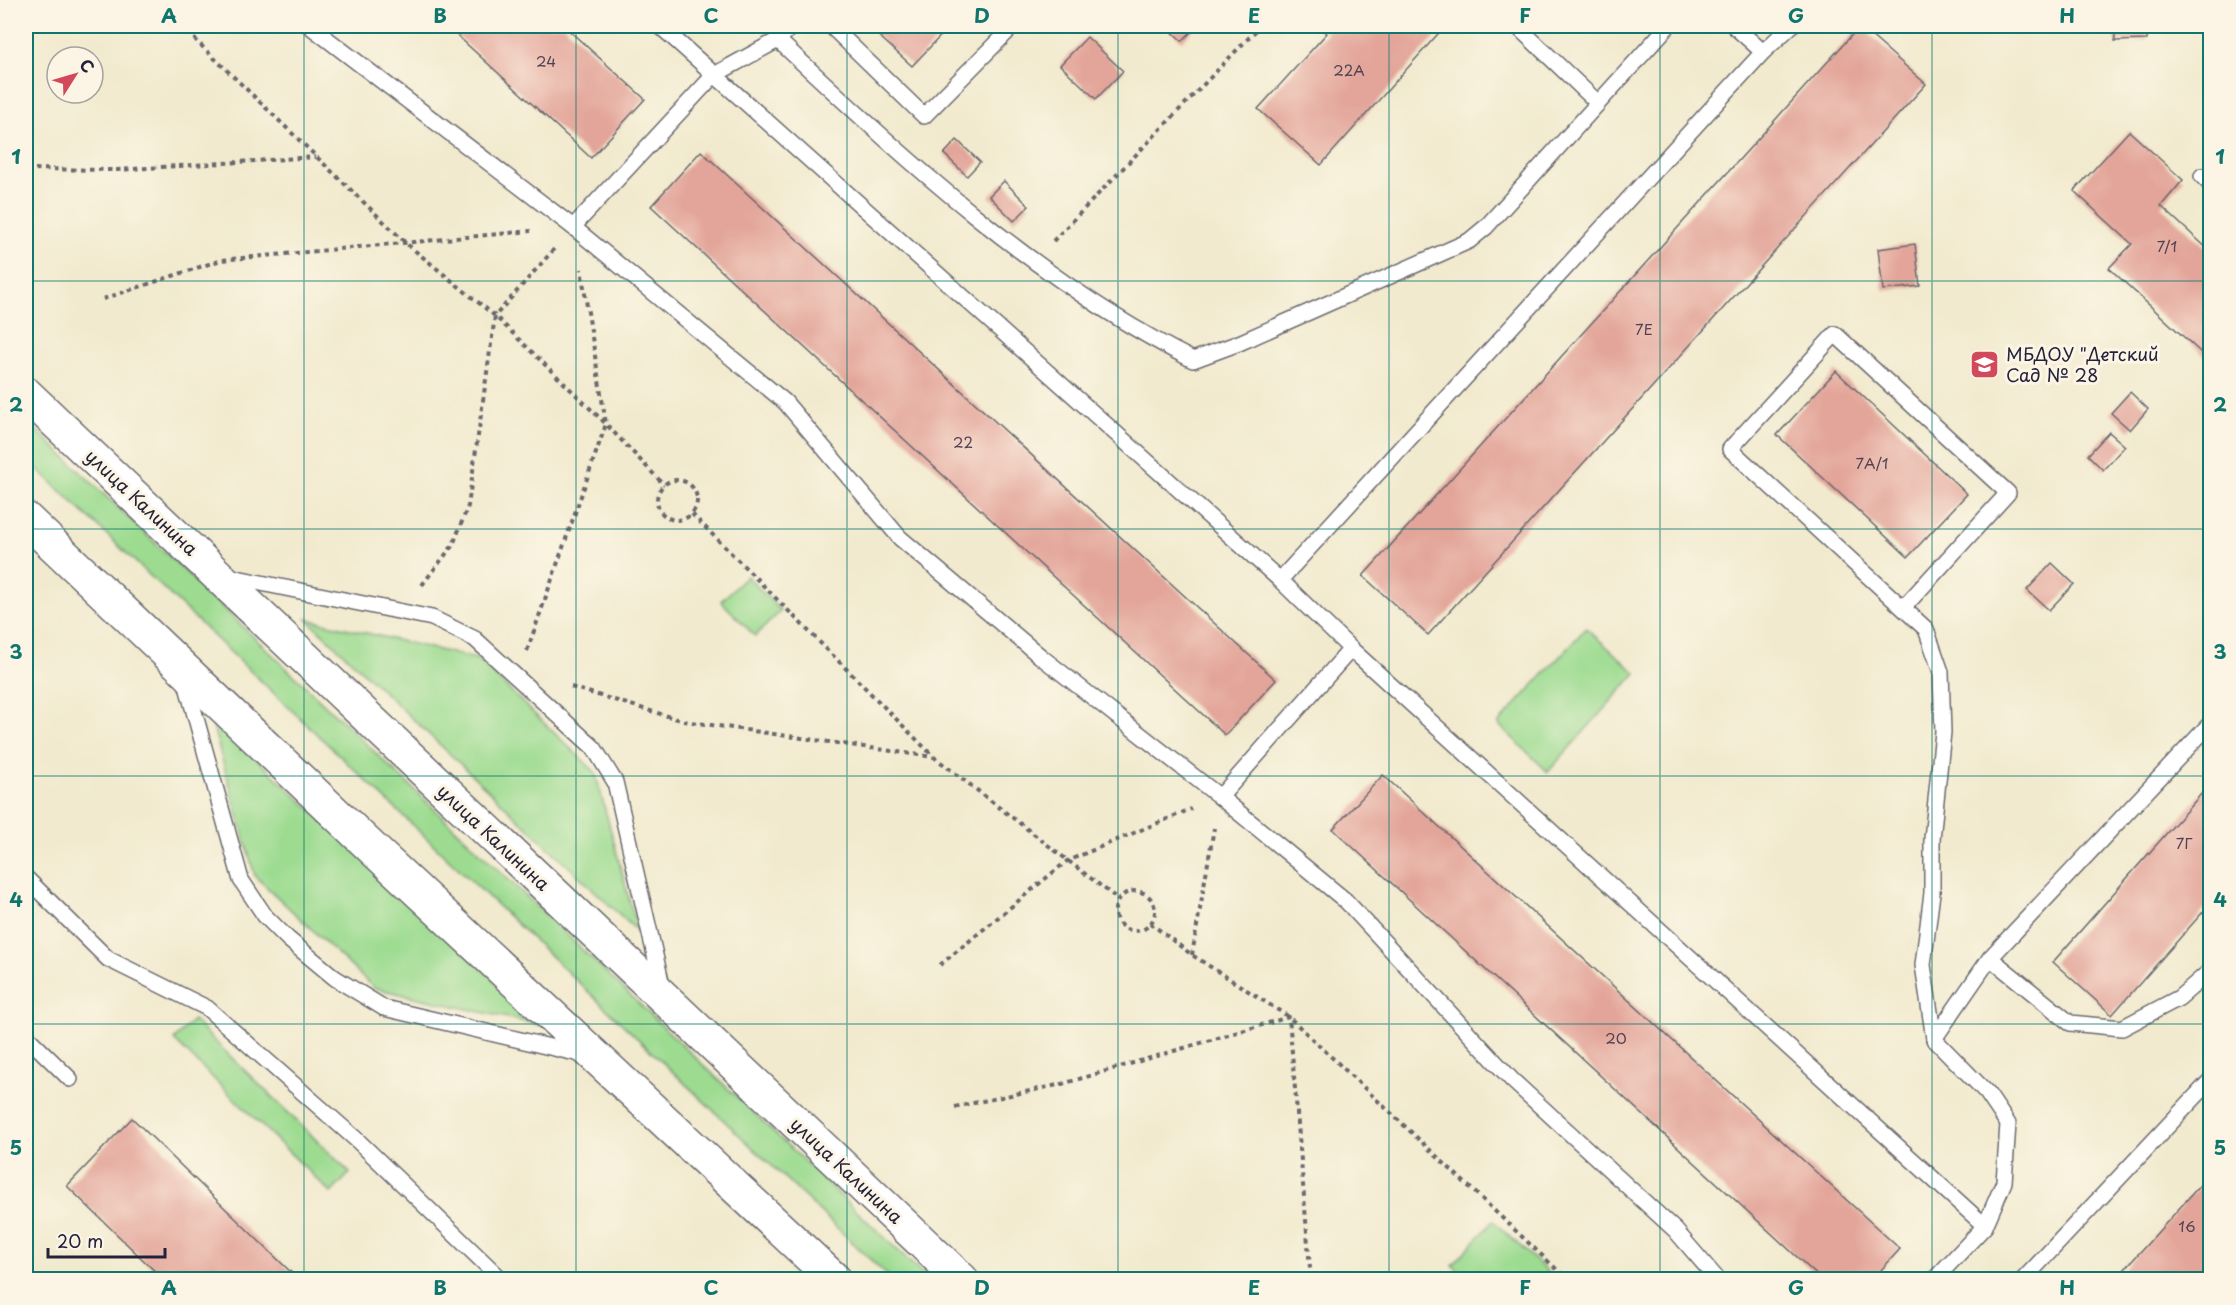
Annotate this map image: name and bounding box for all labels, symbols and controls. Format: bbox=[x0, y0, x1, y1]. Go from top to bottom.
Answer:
text: A bbox=[161, 0, 177, 30]
text: B bbox=[433, 0, 447, 30]
text: C bbox=[703, 0, 719, 30]
text: D bbox=[974, 0, 990, 30]
text: E bbox=[1248, 0, 1260, 30]
text: F bbox=[1519, 0, 1531, 30]
text: G bbox=[1788, 0, 1804, 30]
text: H bbox=[2059, 0, 2075, 30]
north arrow bbox=[45, 45, 105, 105]
house number: 24 bbox=[536, 49, 556, 72]
text: С bbox=[75, 53, 101, 77]
house number: 22А bbox=[1333, 58, 1365, 81]
text: 1 bbox=[11, 141, 21, 171]
text: 1 bbox=[2215, 141, 2225, 171]
house number: 7/1 bbox=[2157, 234, 2177, 257]
house number: 7Е bbox=[1635, 317, 1653, 340]
place label: МБДОУ "Детский Сад № 28 bbox=[2006, 340, 2159, 388]
school or university icon: МБДОУ "Детский Сад № 28 bbox=[1969, 349, 2001, 381]
text: 2 bbox=[9, 389, 23, 419]
text: 2 bbox=[2213, 389, 2227, 419]
house number: 22 bbox=[953, 430, 973, 453]
street label: улица Калинина bbox=[80, 442, 205, 562]
house number: 7А/1 bbox=[1855, 451, 1889, 474]
text: 3 bbox=[9, 636, 23, 666]
text: 3 bbox=[2213, 636, 2227, 666]
street label: улица Калинина bbox=[432, 777, 557, 897]
house number: 7Г bbox=[2176, 831, 2193, 854]
text: 4 bbox=[9, 884, 23, 914]
text: 4 bbox=[2213, 884, 2227, 914]
house number: 20 bbox=[1605, 1026, 1627, 1049]
street label: улица Калинина bbox=[785, 1110, 910, 1230]
text: 5 bbox=[10, 1132, 22, 1162]
text: 5 bbox=[2214, 1132, 2226, 1162]
house number: 16 bbox=[2178, 1214, 2196, 1237]
scale bar bbox=[48, 1221, 165, 1259]
text: 20 m bbox=[57, 1227, 103, 1254]
text: A bbox=[161, 1272, 177, 1302]
text: B bbox=[433, 1272, 447, 1302]
text: C bbox=[703, 1272, 719, 1302]
text: D bbox=[974, 1272, 990, 1302]
text: E bbox=[1248, 1272, 1260, 1302]
text: F bbox=[1519, 1272, 1531, 1302]
text: G bbox=[1788, 1272, 1804, 1302]
text: H bbox=[2059, 1272, 2075, 1302]

